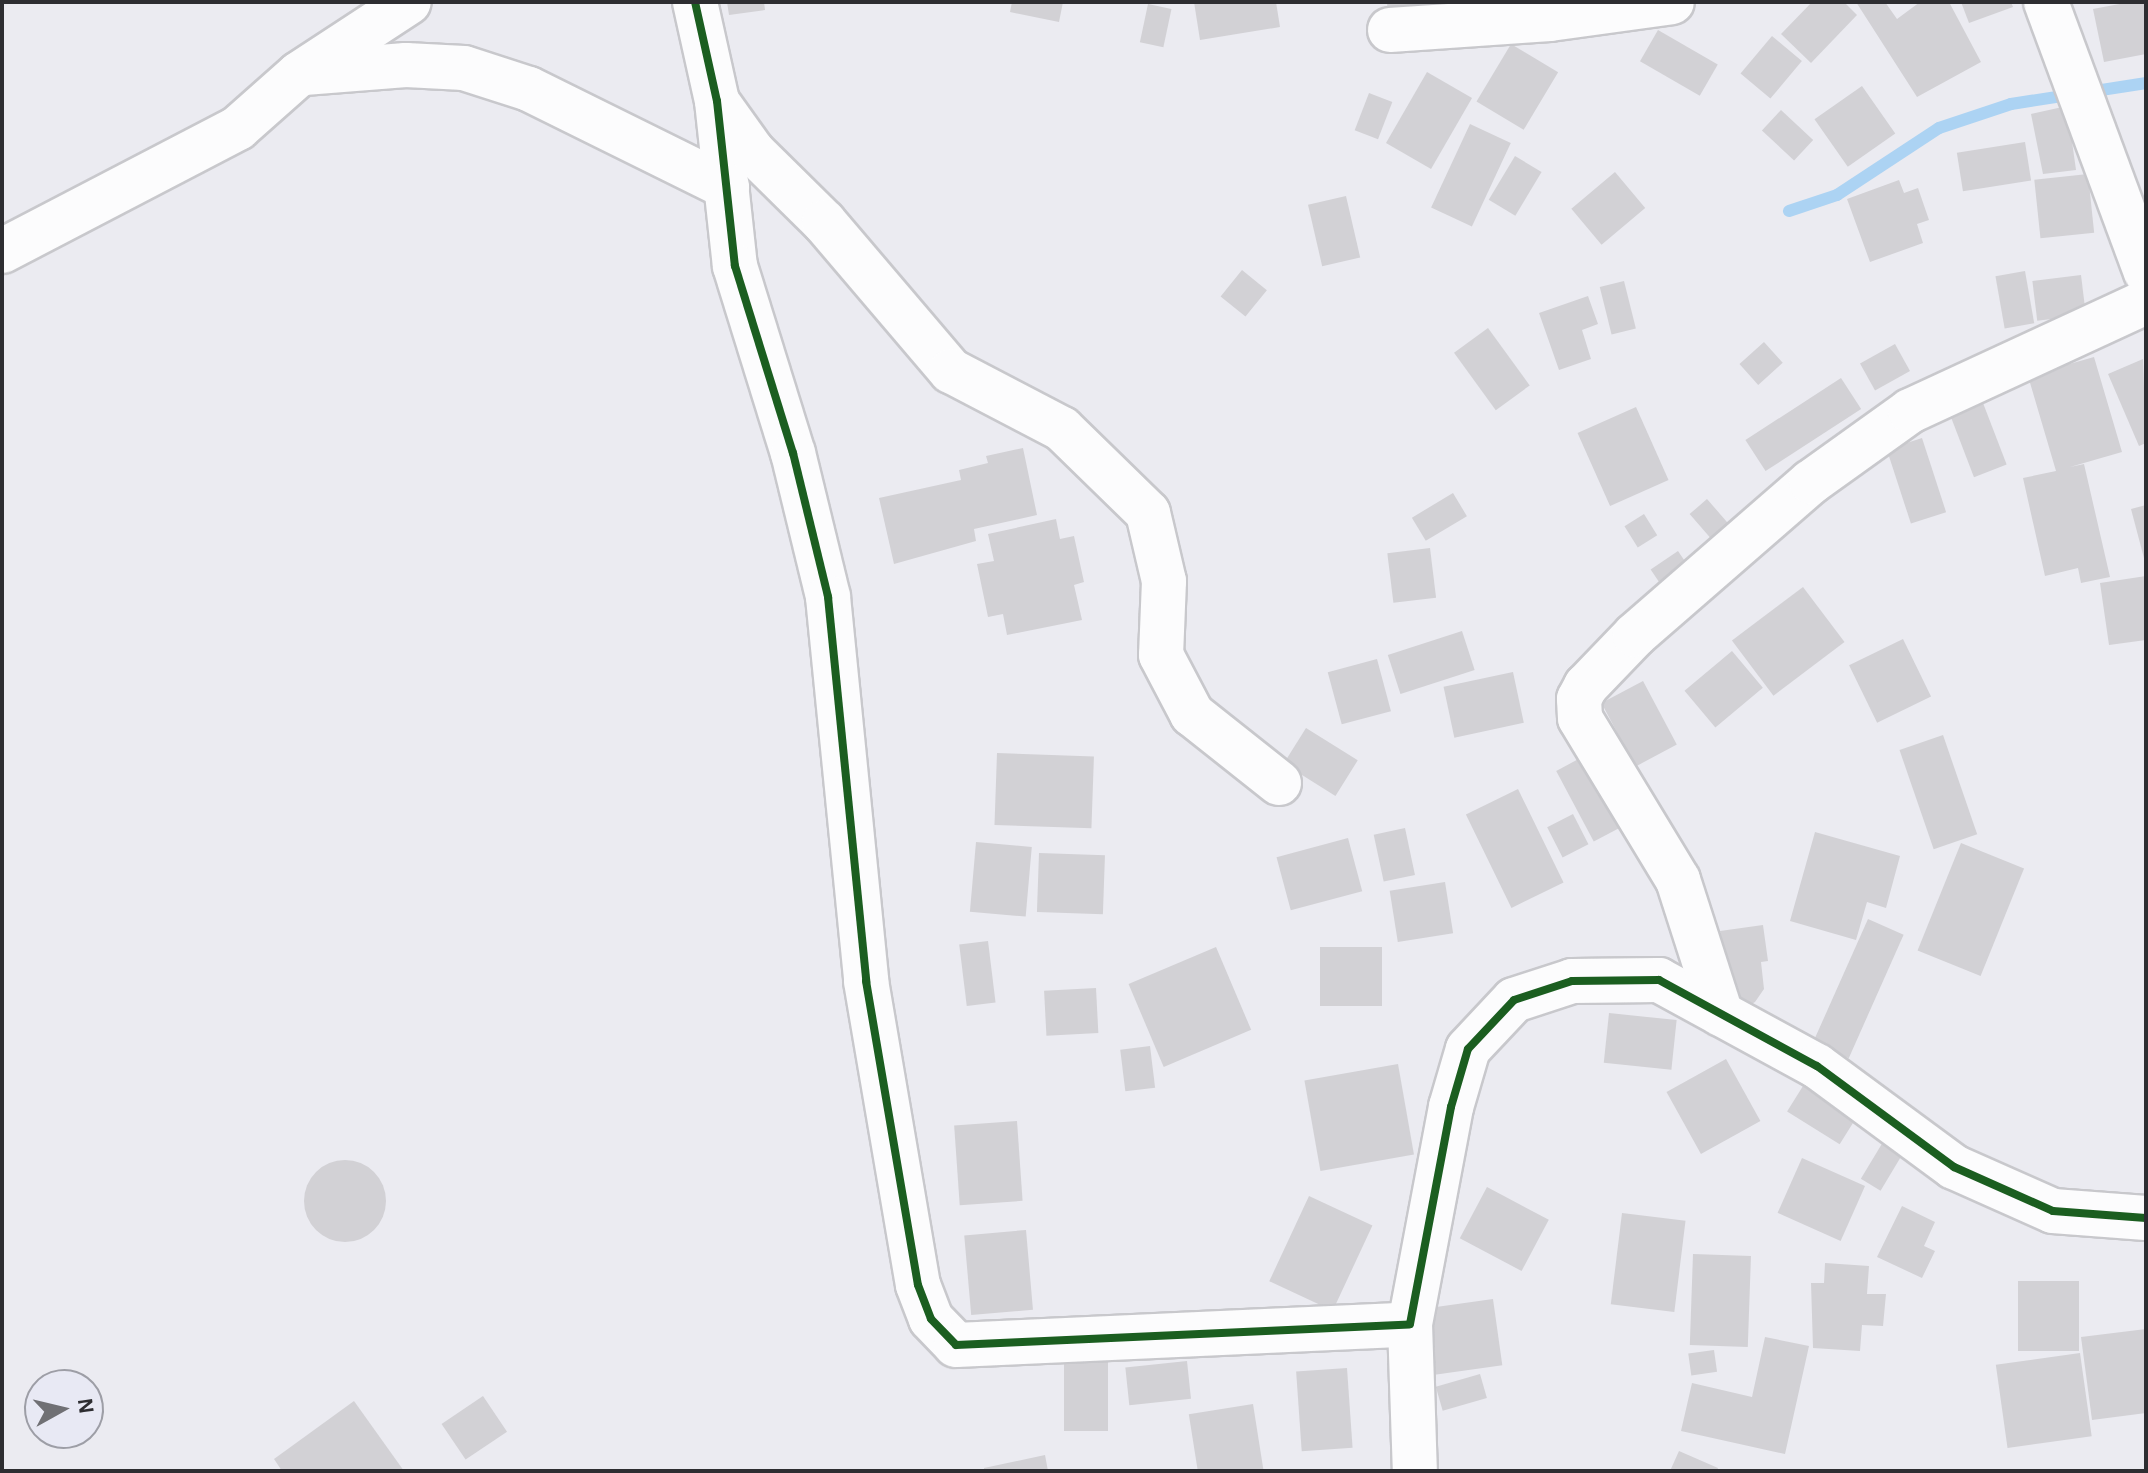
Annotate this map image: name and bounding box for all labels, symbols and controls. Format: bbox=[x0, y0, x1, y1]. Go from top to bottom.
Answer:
north arrow bbox=[24, 1369, 104, 1449]
text: N bbox=[74, 1397, 98, 1415]

